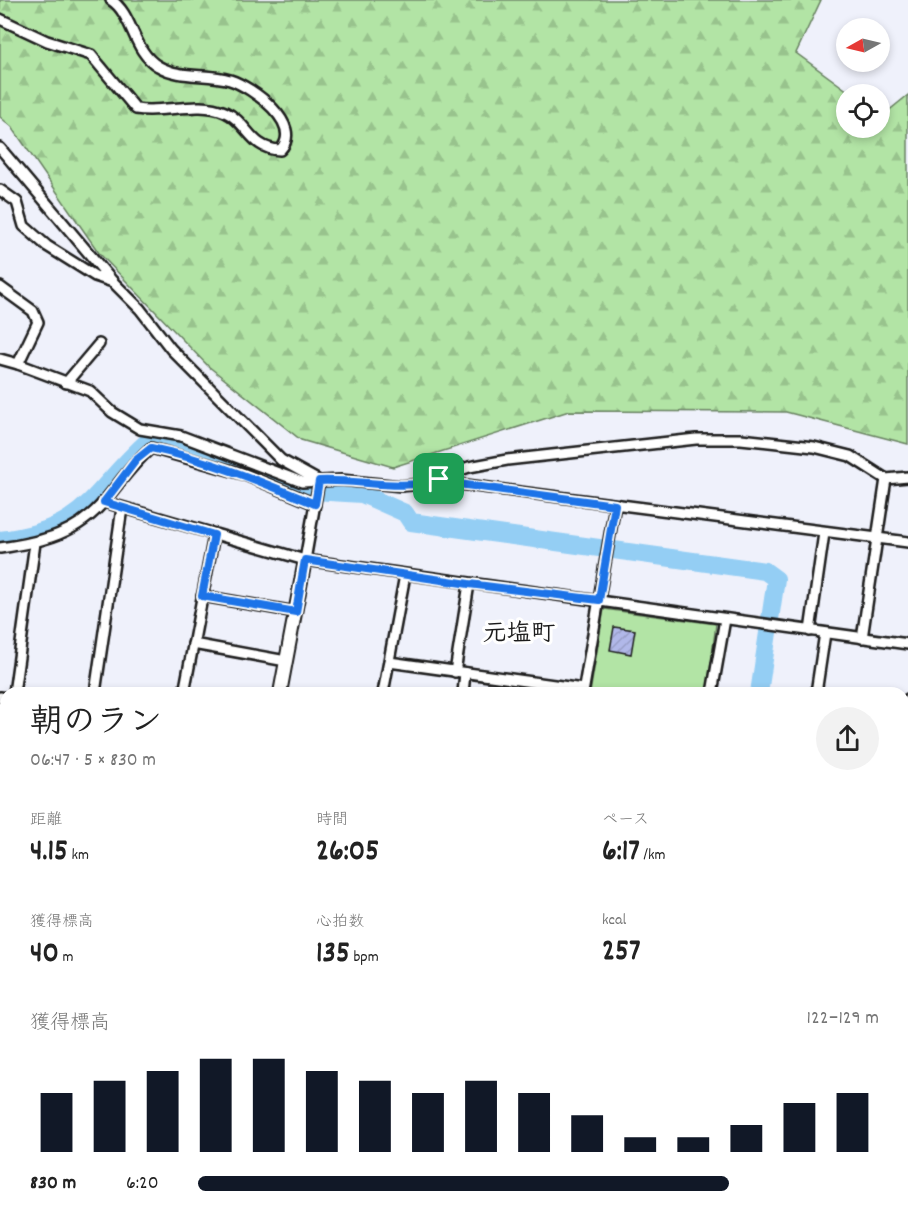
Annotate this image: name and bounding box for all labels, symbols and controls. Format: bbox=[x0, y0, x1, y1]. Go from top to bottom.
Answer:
north arrow bbox=[836, 18, 890, 72]
map controls bbox=[836, 18, 890, 138]
button: locate bbox=[836, 84, 890, 138]
pin bbox=[413, 453, 464, 504]
icon: arrive bbox=[422, 462, 455, 495]
district label: 元塩町 bbox=[483, 618, 555, 652]
text: 朝のラン bbox=[30, 701, 162, 748]
button: share bbox=[816, 707, 879, 770]
text: 06:47 · 5 × 830 m bbox=[30, 747, 156, 775]
text: 距離 bbox=[30, 809, 62, 832]
text: 時間 bbox=[316, 809, 348, 832]
text: ペース bbox=[602, 809, 649, 832]
text: 4.15 bbox=[30, 832, 68, 875]
text: 26:05 bbox=[316, 832, 379, 875]
text: 6:17 bbox=[602, 832, 640, 875]
text: km bbox=[68, 844, 89, 867]
text: /km bbox=[640, 844, 666, 867]
text: kcal bbox=[602, 909, 626, 932]
text: 獲得標高 bbox=[30, 911, 94, 934]
text: 心拍数 bbox=[316, 911, 364, 934]
text: 257 bbox=[602, 932, 641, 975]
text: 40 bbox=[30, 934, 59, 977]
text: 135 bbox=[316, 934, 350, 977]
text: m bbox=[59, 946, 73, 969]
text: bpm bbox=[350, 946, 379, 969]
text: 122–129 m bbox=[807, 1005, 879, 1033]
text: 獲得標高 bbox=[30, 1010, 110, 1038]
text: 830 m bbox=[30, 1170, 76, 1198]
text: 6:20 bbox=[126, 1170, 159, 1198]

